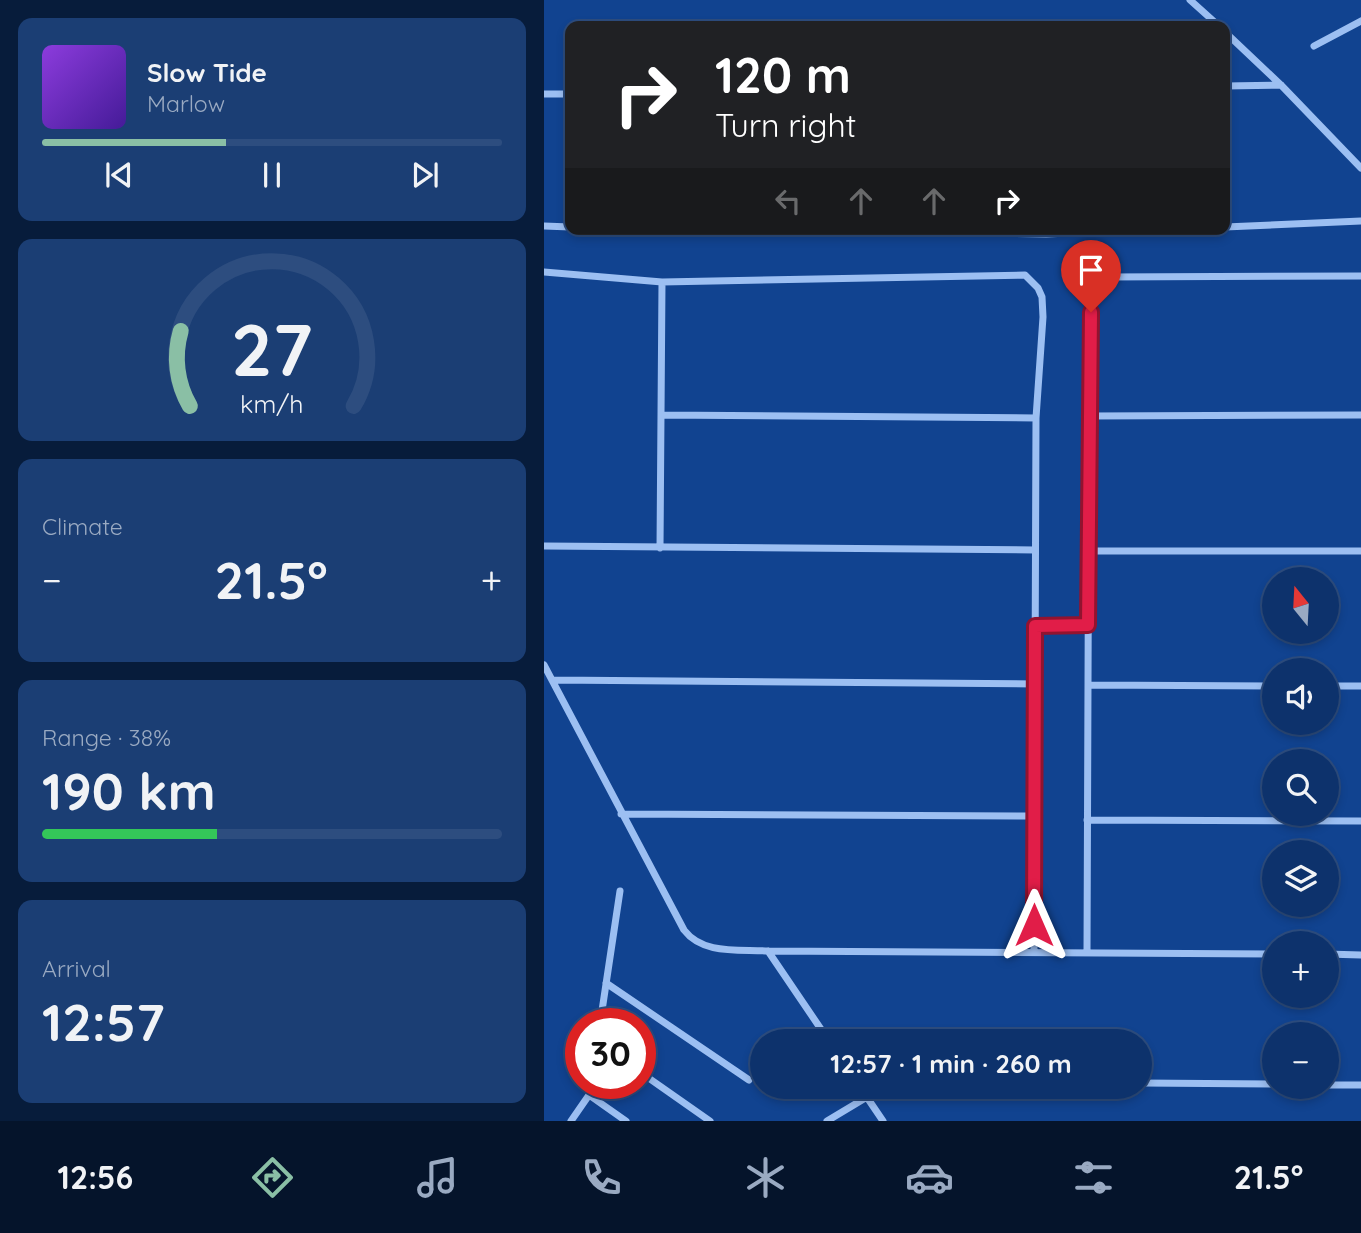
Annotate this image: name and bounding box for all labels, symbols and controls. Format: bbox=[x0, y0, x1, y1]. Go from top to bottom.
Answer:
text: 120 m bbox=[715, 44, 851, 105]
icon: right bbox=[600, 49, 691, 140]
text: Slow Tide bbox=[147, 56, 267, 89]
text: Marlow bbox=[147, 89, 225, 118]
text: Turn right bbox=[715, 105, 856, 145]
icon: previous bbox=[100, 156, 138, 194]
icon: pause bbox=[253, 156, 291, 194]
icon: next bbox=[406, 156, 444, 194]
icon: left bbox=[769, 182, 807, 220]
icon: ahead bbox=[842, 182, 880, 220]
icon: ahead bbox=[915, 182, 953, 220]
icon: right bbox=[988, 182, 1026, 220]
pin bbox=[1061, 240, 1121, 312]
icon: arrive bbox=[1072, 251, 1110, 289]
text: 27 bbox=[231, 303, 313, 394]
text: km/h bbox=[240, 388, 304, 419]
text: Climate bbox=[42, 512, 123, 541]
text: 21.5° bbox=[215, 547, 328, 612]
text: − bbox=[42, 556, 62, 604]
text: + bbox=[481, 556, 502, 604]
north arrow bbox=[1262, 567, 1338, 644]
map controls bbox=[1262, 567, 1339, 1099]
button: sound bbox=[1262, 658, 1339, 735]
text: Range · 38% bbox=[42, 723, 171, 752]
button: search bbox=[1262, 749, 1339, 826]
text: 190 km bbox=[42, 758, 216, 823]
button: layers bbox=[1262, 840, 1339, 917]
position arrow bbox=[997, 888, 1071, 962]
button: + bbox=[1262, 931, 1339, 1008]
text: Arrival bbox=[42, 954, 111, 983]
text: 12:57 bbox=[42, 989, 165, 1054]
speed limit sign: 30 bbox=[565, 1008, 656, 1099]
button: − bbox=[1262, 1022, 1339, 1099]
text: 12:57 · 1 min · 260 m bbox=[830, 1047, 1072, 1080]
icon: directions bbox=[248, 1153, 297, 1202]
icon: music bbox=[413, 1153, 462, 1202]
icon: phone bbox=[577, 1153, 626, 1202]
icon: climate bbox=[741, 1153, 790, 1202]
icon: car bbox=[905, 1153, 954, 1202]
icon: filters bbox=[1069, 1153, 1118, 1202]
text: 12:56 bbox=[58, 1157, 133, 1197]
text: 21.5° bbox=[1234, 1157, 1303, 1197]

